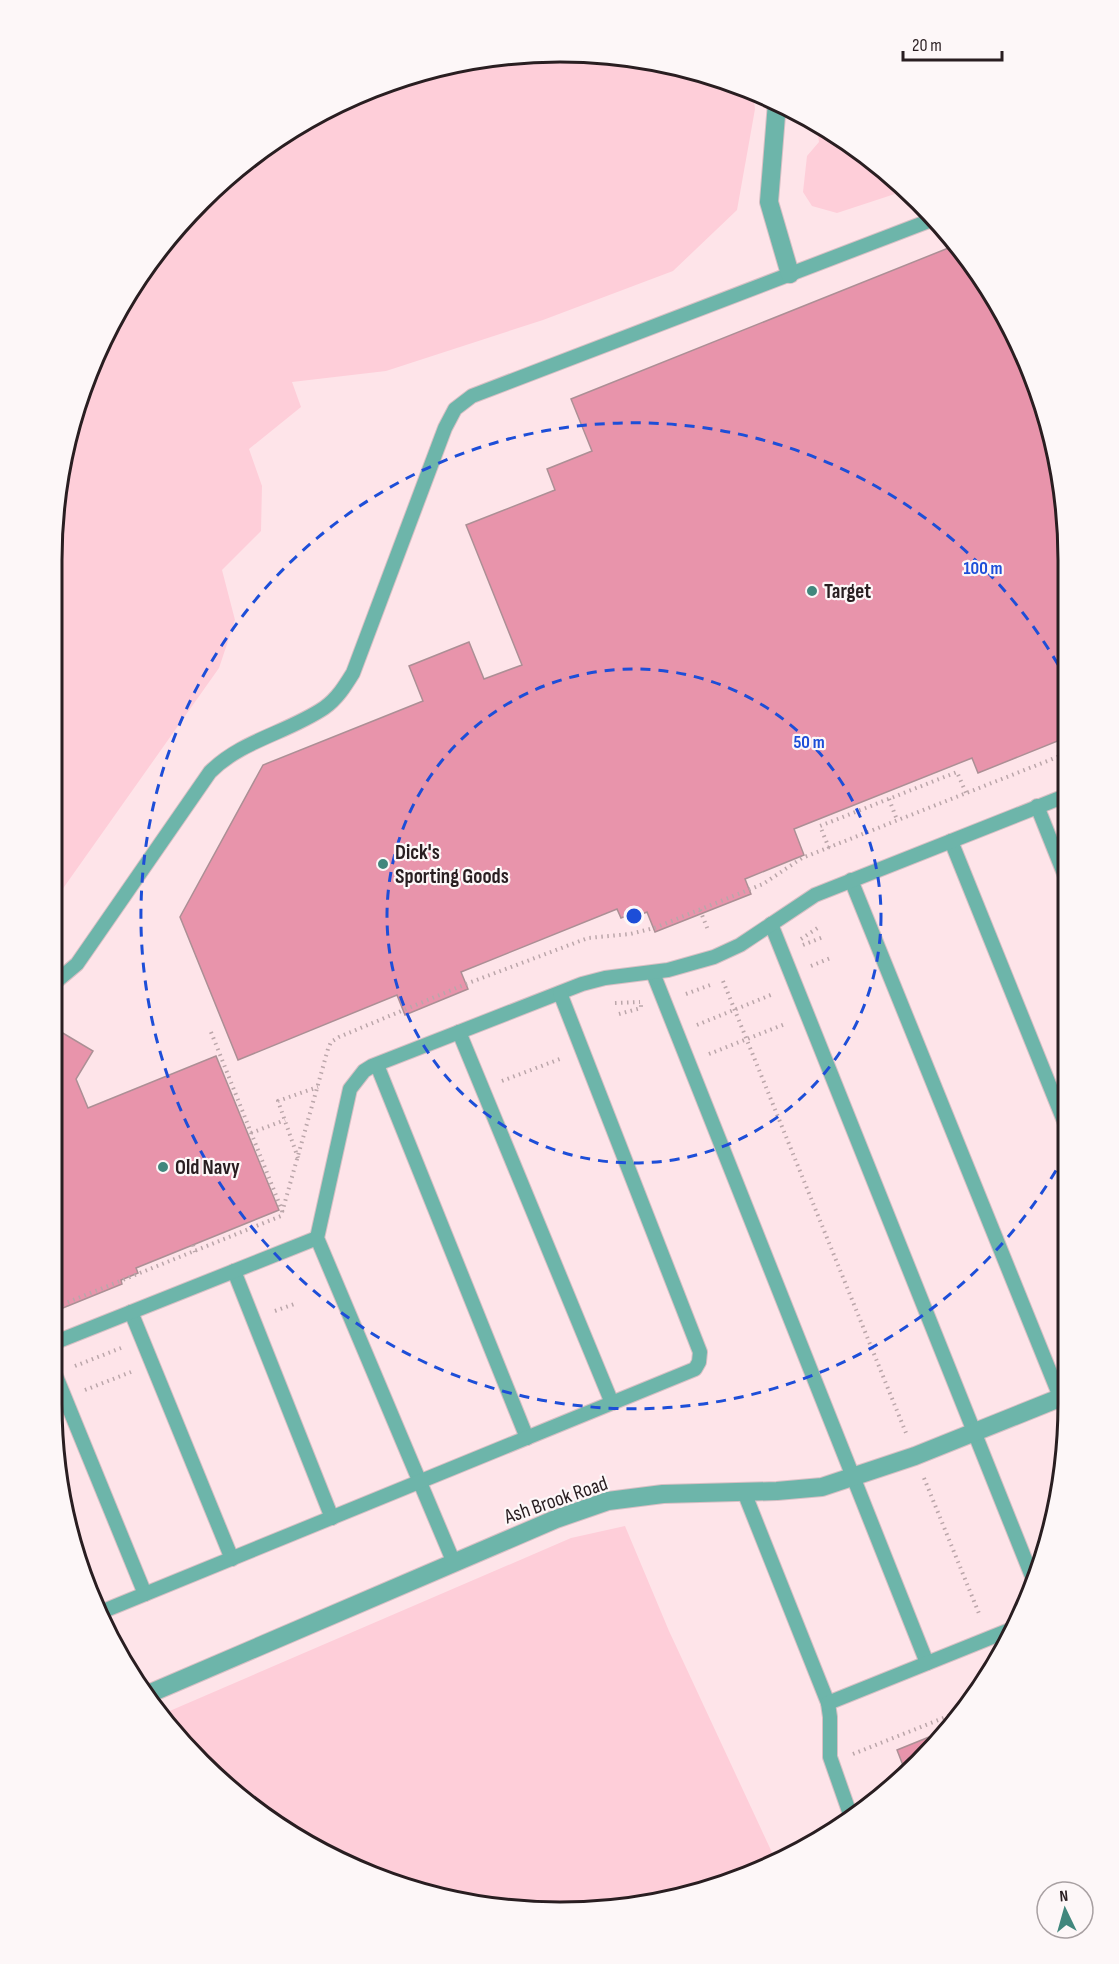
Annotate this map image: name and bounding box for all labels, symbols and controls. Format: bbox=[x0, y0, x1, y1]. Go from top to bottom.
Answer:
scale bar bbox=[903, 24, 1002, 62]
text: 20 m bbox=[912, 35, 942, 56]
text: 100 m bbox=[964, 558, 1003, 579]
place label: Target bbox=[824, 579, 871, 604]
marker: Target bbox=[805, 584, 819, 598]
text: 50 m bbox=[793, 732, 825, 753]
place label: Dick's Sporting Goods bbox=[395, 840, 509, 889]
marker: Dick's Sporting Goods bbox=[376, 857, 390, 871]
centre of rings bbox=[624, 906, 644, 926]
place label: Old Navy bbox=[175, 1155, 240, 1180]
marker: Old Navy bbox=[156, 1160, 170, 1174]
street label: Ash Brook Road bbox=[500, 1471, 611, 1530]
north arrow bbox=[1035, 1880, 1095, 1940]
text: N bbox=[1059, 1887, 1069, 1906]

